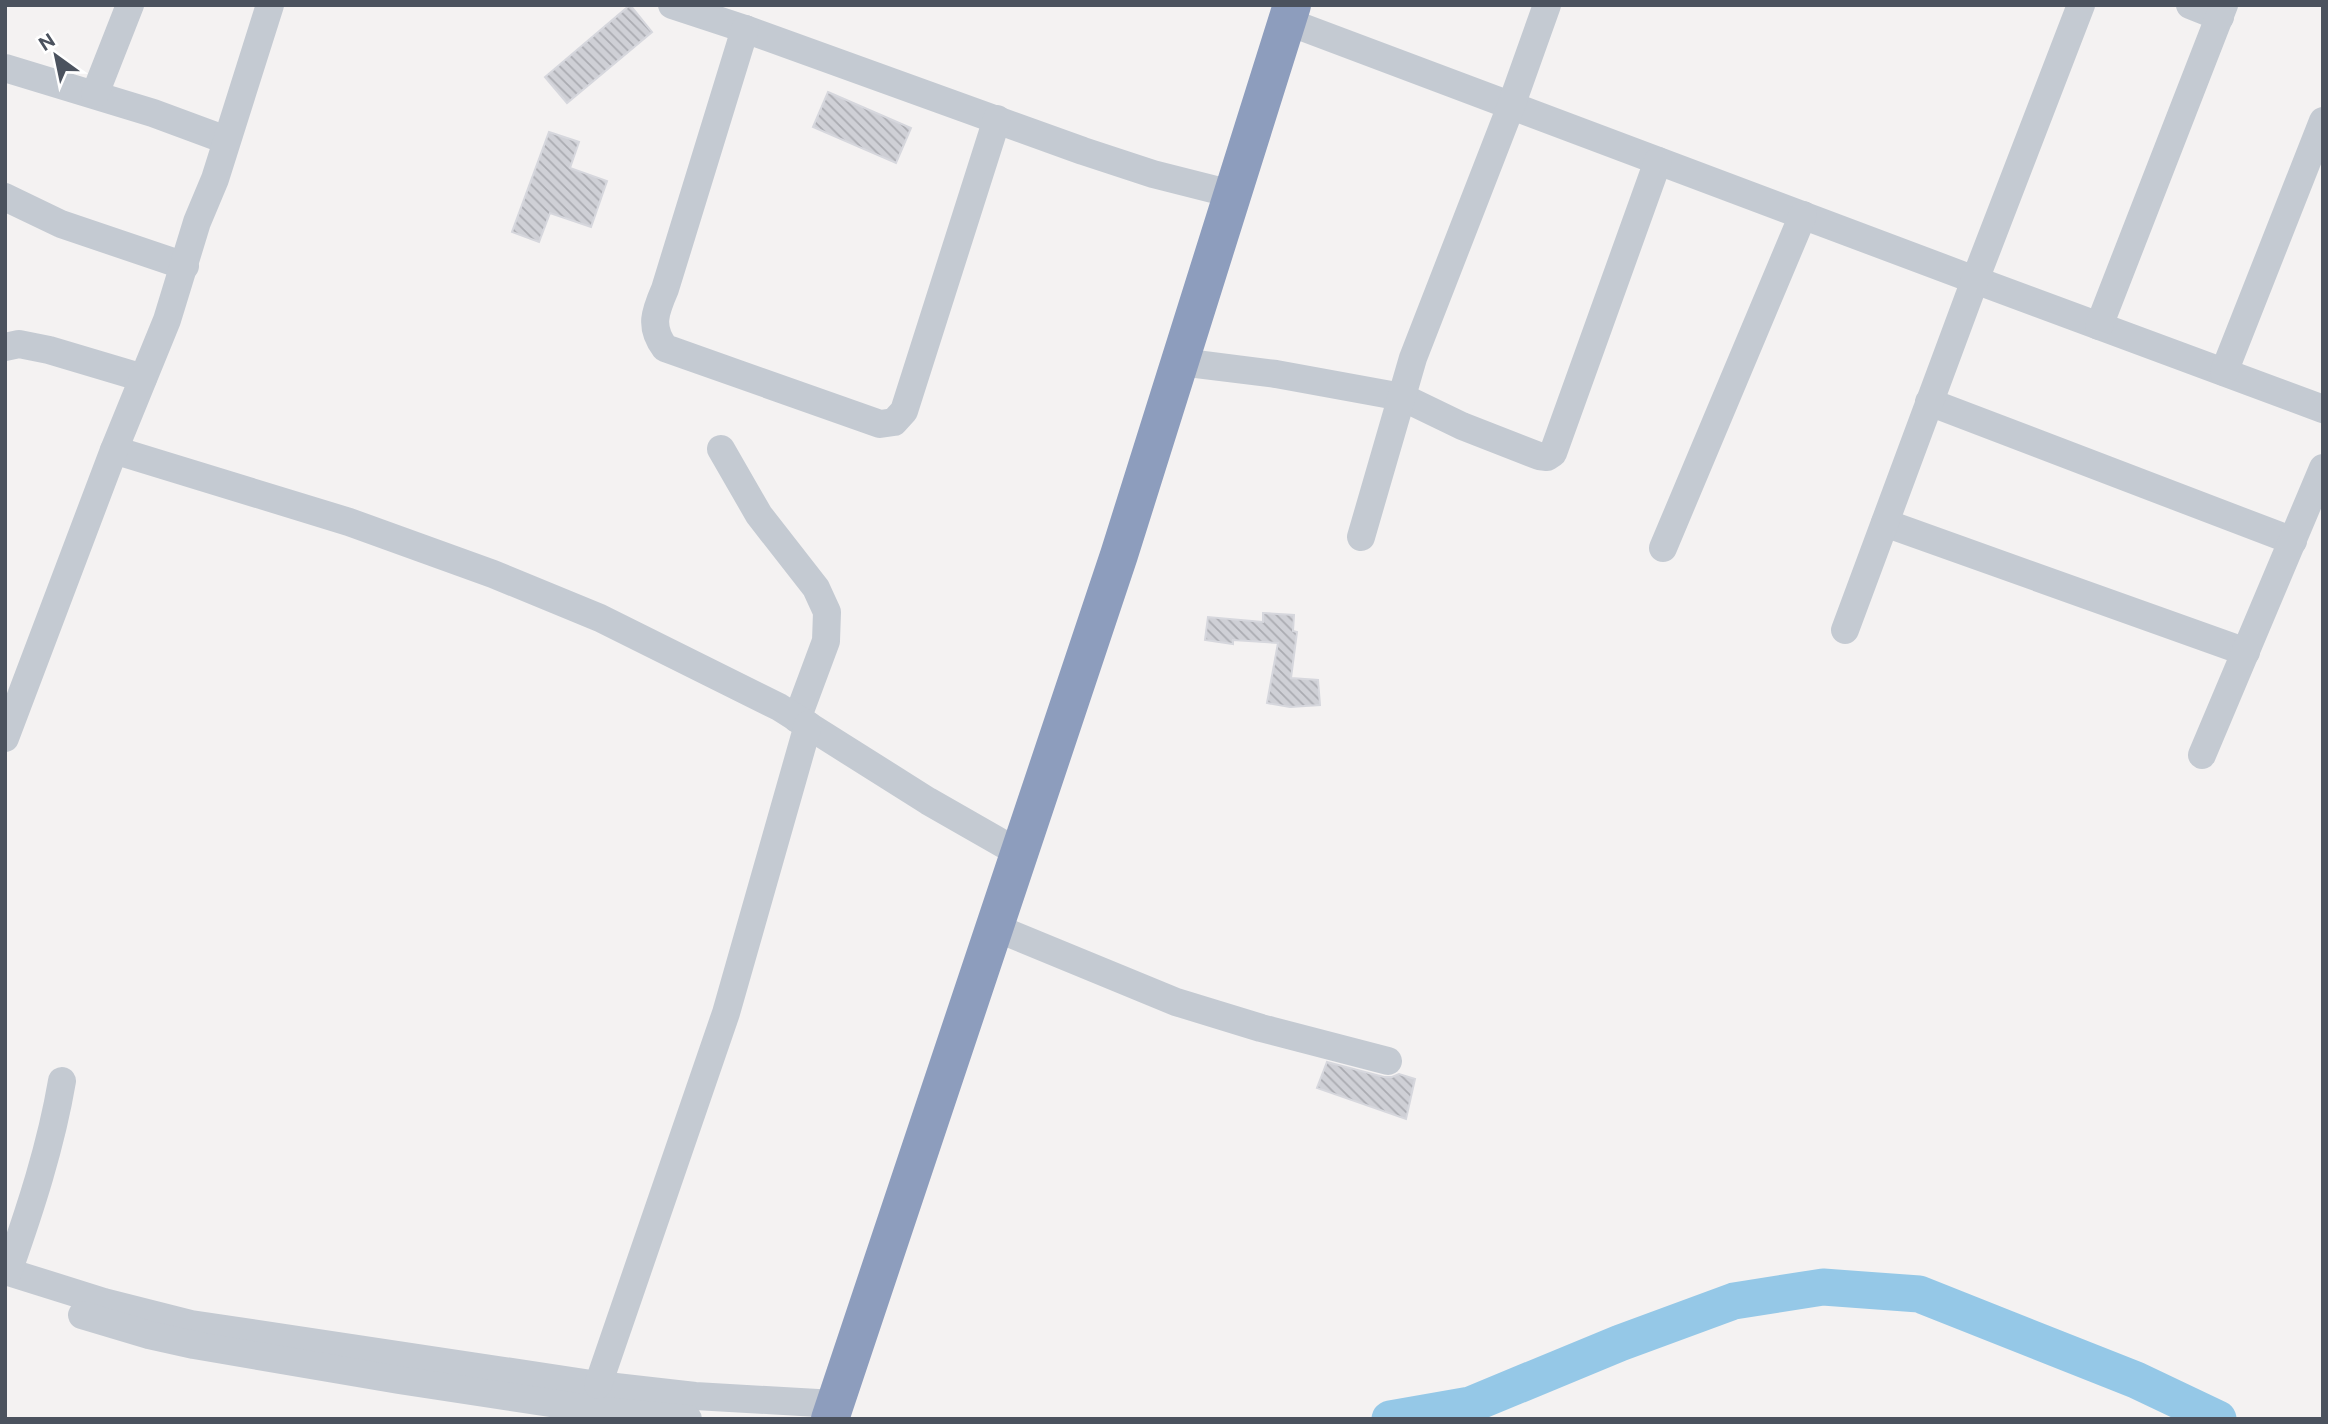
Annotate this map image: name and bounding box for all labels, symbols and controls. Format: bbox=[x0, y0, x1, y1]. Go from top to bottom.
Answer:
north arrow bbox=[21, 21, 91, 91]
text: N bbox=[35, 28, 59, 55]

